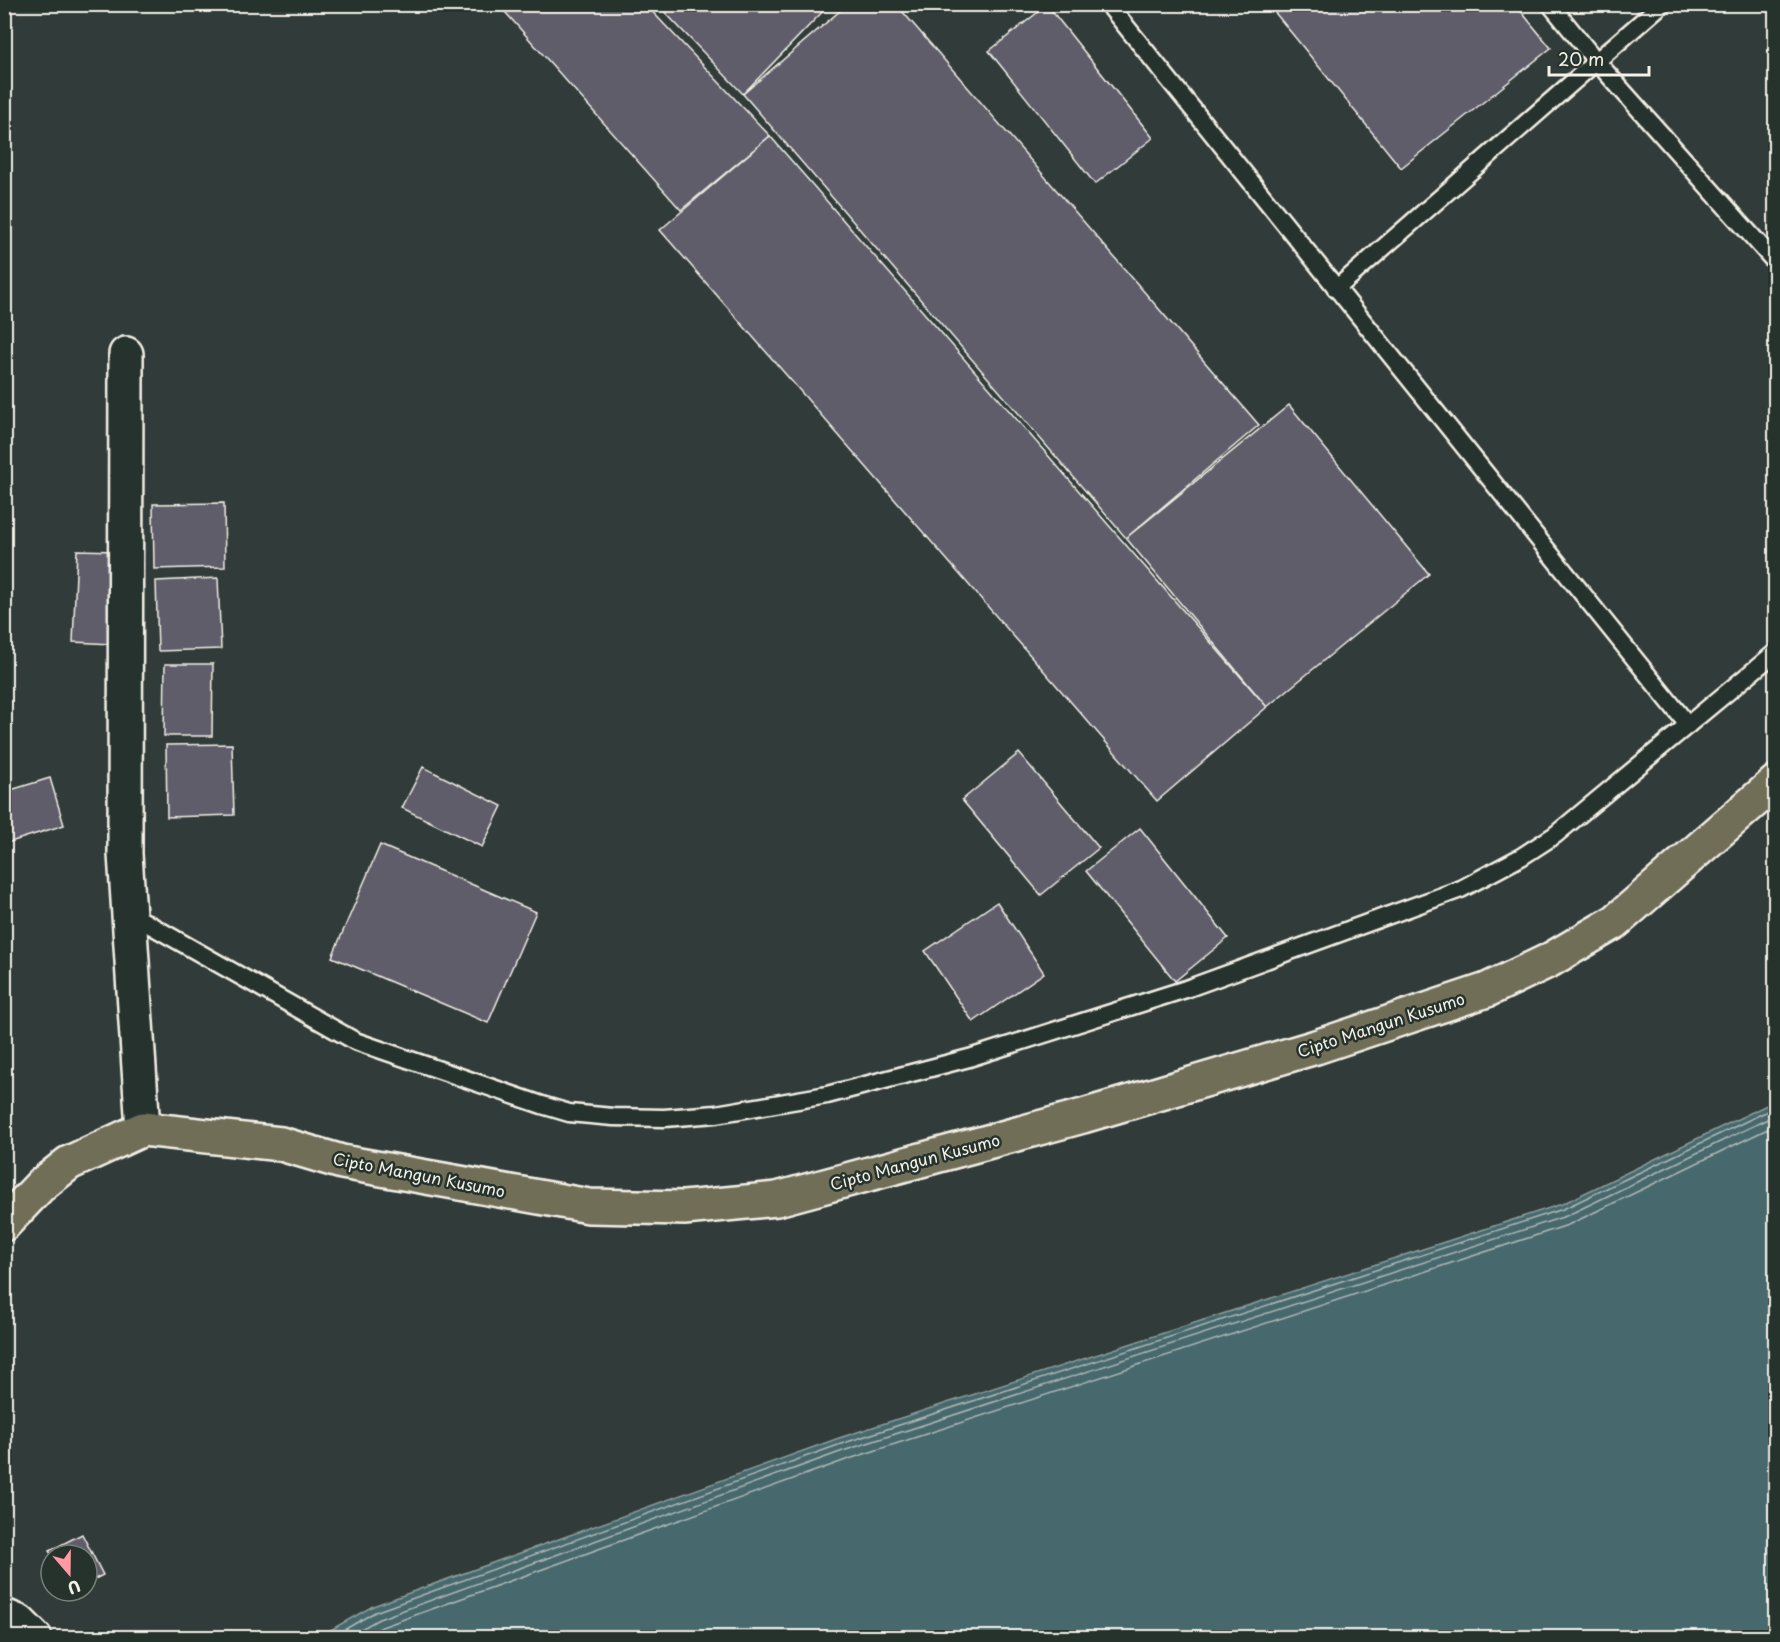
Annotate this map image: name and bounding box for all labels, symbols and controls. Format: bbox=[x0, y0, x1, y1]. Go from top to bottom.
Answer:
scale bar bbox=[1549, 39, 1650, 77]
text: 20 m bbox=[1558, 45, 1604, 72]
street label: Cipto Mangun Kusumo bbox=[1294, 986, 1468, 1062]
street label: Cipto Mangun Kusumo bbox=[827, 1127, 1002, 1195]
street label: Cipto Mangun Kusumo bbox=[331, 1146, 507, 1203]
north arrow bbox=[39, 1543, 99, 1603]
text: U bbox=[65, 1575, 84, 1601]

